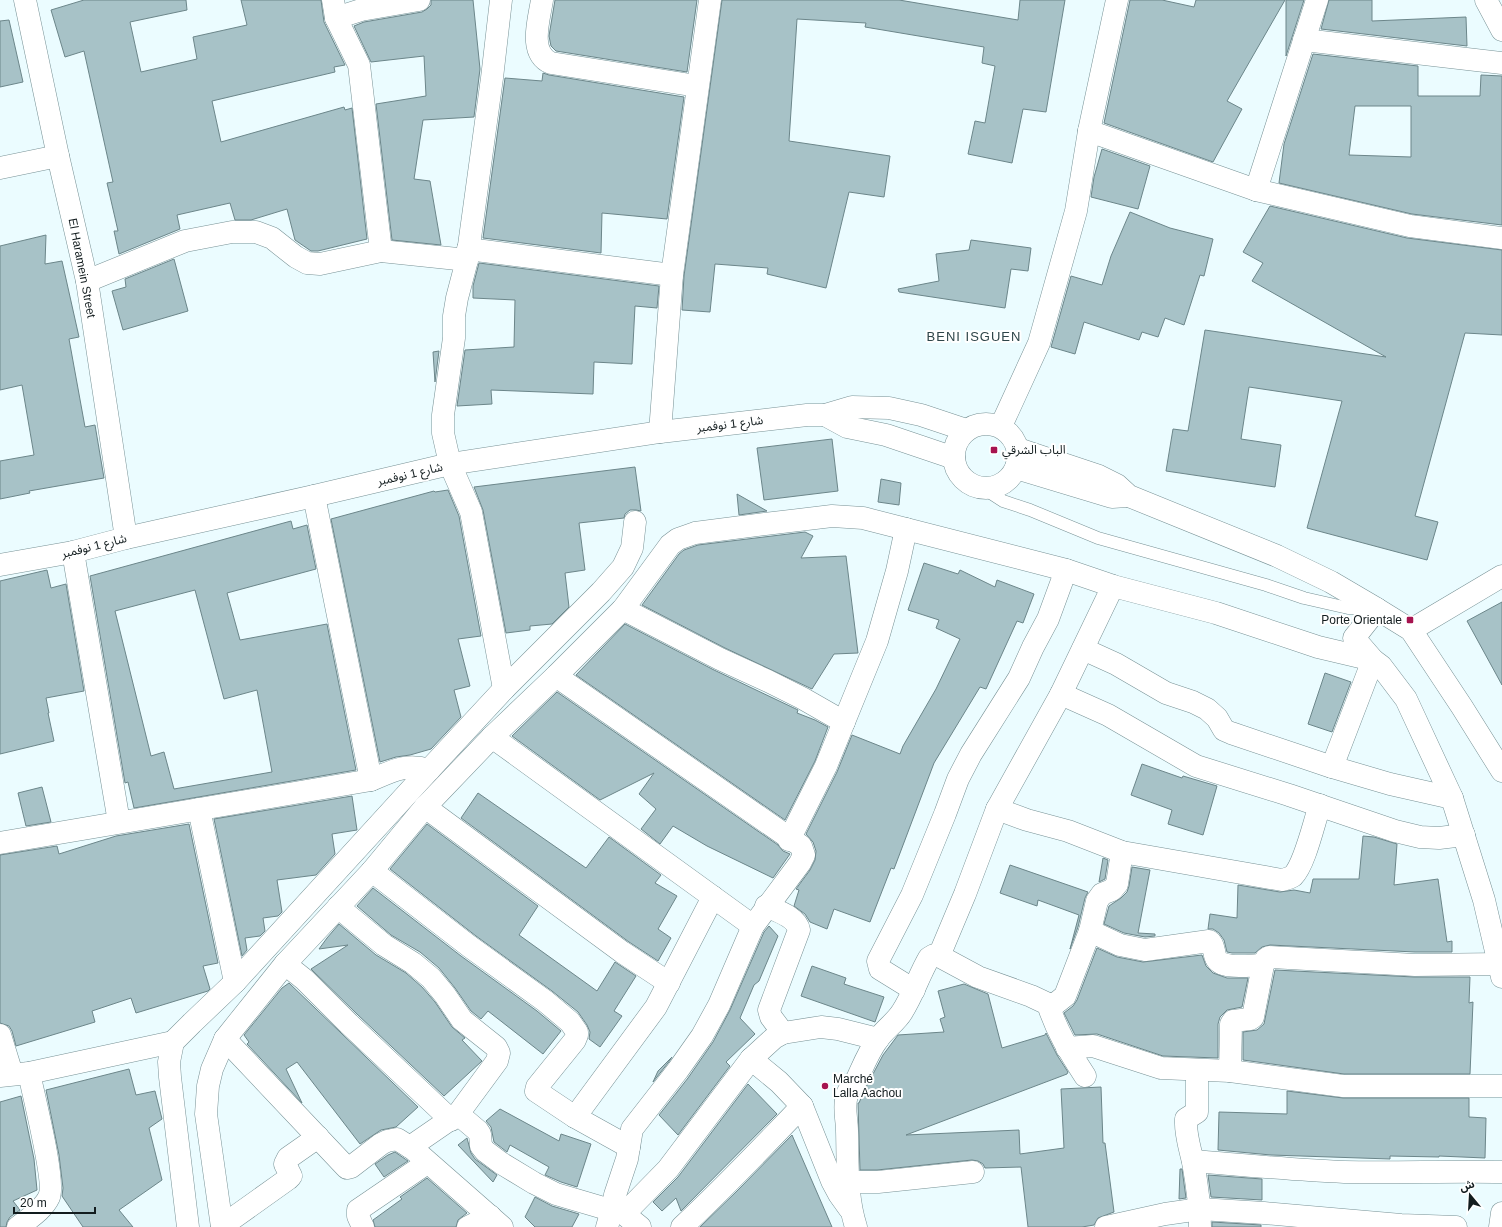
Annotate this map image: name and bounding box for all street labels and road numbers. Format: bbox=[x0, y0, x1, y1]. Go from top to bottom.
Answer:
street label: El Haramein Street bbox=[65, 217, 99, 320]
street label: شارع 1 نوفمبر bbox=[695, 413, 764, 437]
street label: شارع 1 نوفمبر bbox=[375, 460, 445, 491]
street label: شارع 1 نوفمبر bbox=[59, 531, 129, 563]

